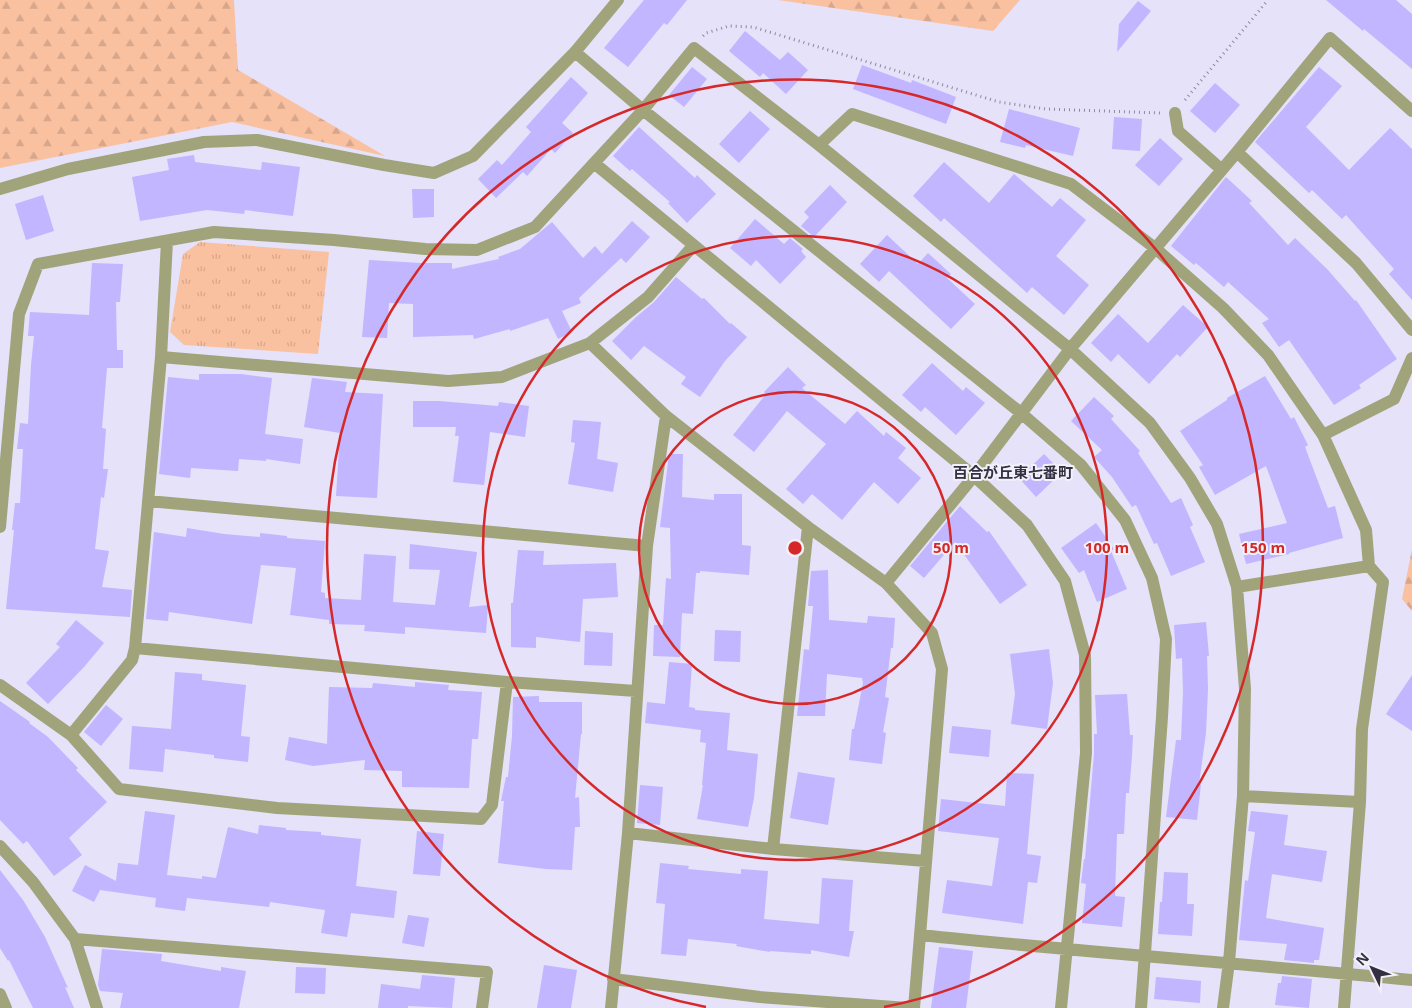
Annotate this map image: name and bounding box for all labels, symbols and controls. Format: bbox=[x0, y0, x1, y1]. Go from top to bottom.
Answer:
district label: 百合が丘東七番町 bbox=[953, 462, 1073, 482]
text: 50 m bbox=[933, 537, 969, 557]
text: 100 m bbox=[1085, 537, 1129, 557]
text: 150 m bbox=[1241, 537, 1285, 557]
centre of rings bbox=[786, 539, 804, 557]
north arrow bbox=[1347, 943, 1397, 993]
text: N bbox=[1351, 948, 1373, 969]

